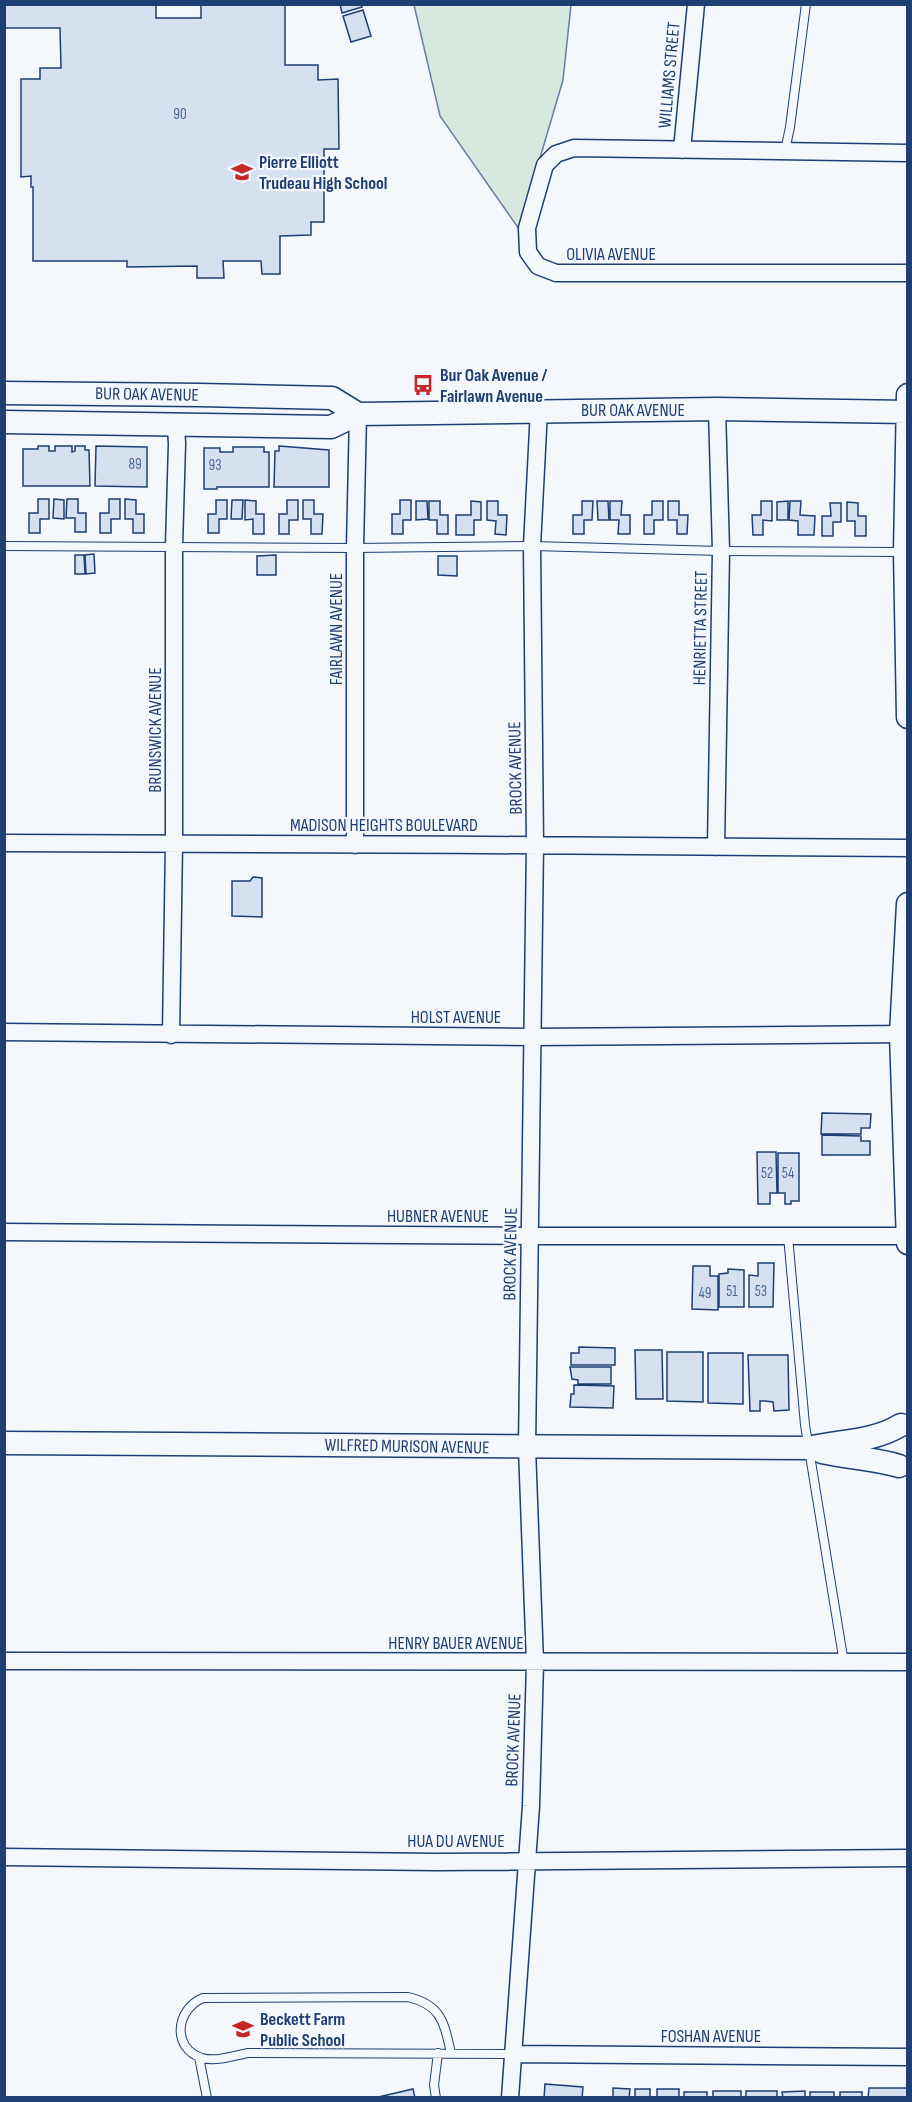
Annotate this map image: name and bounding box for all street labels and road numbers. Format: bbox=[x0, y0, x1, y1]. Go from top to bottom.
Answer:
street label: WILLIAMS STREET bbox=[654, 21, 685, 129]
street label: OLIVIA AVENUE bbox=[566, 244, 656, 265]
street label: BUR OAK AVENUE bbox=[95, 383, 199, 406]
street label: BUR OAK AVENUE bbox=[581, 400, 685, 421]
street label: HENRIETTA STREET bbox=[689, 570, 712, 686]
street label: FAIRLAWN AVENUE bbox=[326, 573, 347, 685]
street label: BRUNSWICK AVENUE bbox=[145, 667, 166, 793]
street label: BROCK AVENUE bbox=[504, 721, 527, 815]
street label: MADISON HEIGHTS BOULEVARD bbox=[290, 815, 478, 836]
street label: HOLST AVENUE bbox=[411, 1007, 501, 1028]
street label: HUBNER AVENUE bbox=[387, 1206, 489, 1227]
street label: BROCK AVENUE bbox=[499, 1207, 522, 1301]
street label: WILFRED MURISON AVENUE bbox=[324, 1435, 490, 1458]
street label: HENRY BAUER AVENUE bbox=[388, 1633, 524, 1654]
street label: BROCK AVENUE bbox=[501, 1693, 526, 1787]
street label: HUA DU AVENUE bbox=[407, 1831, 505, 1852]
street label: FOSHAN AVENUE bbox=[661, 2026, 761, 2047]

